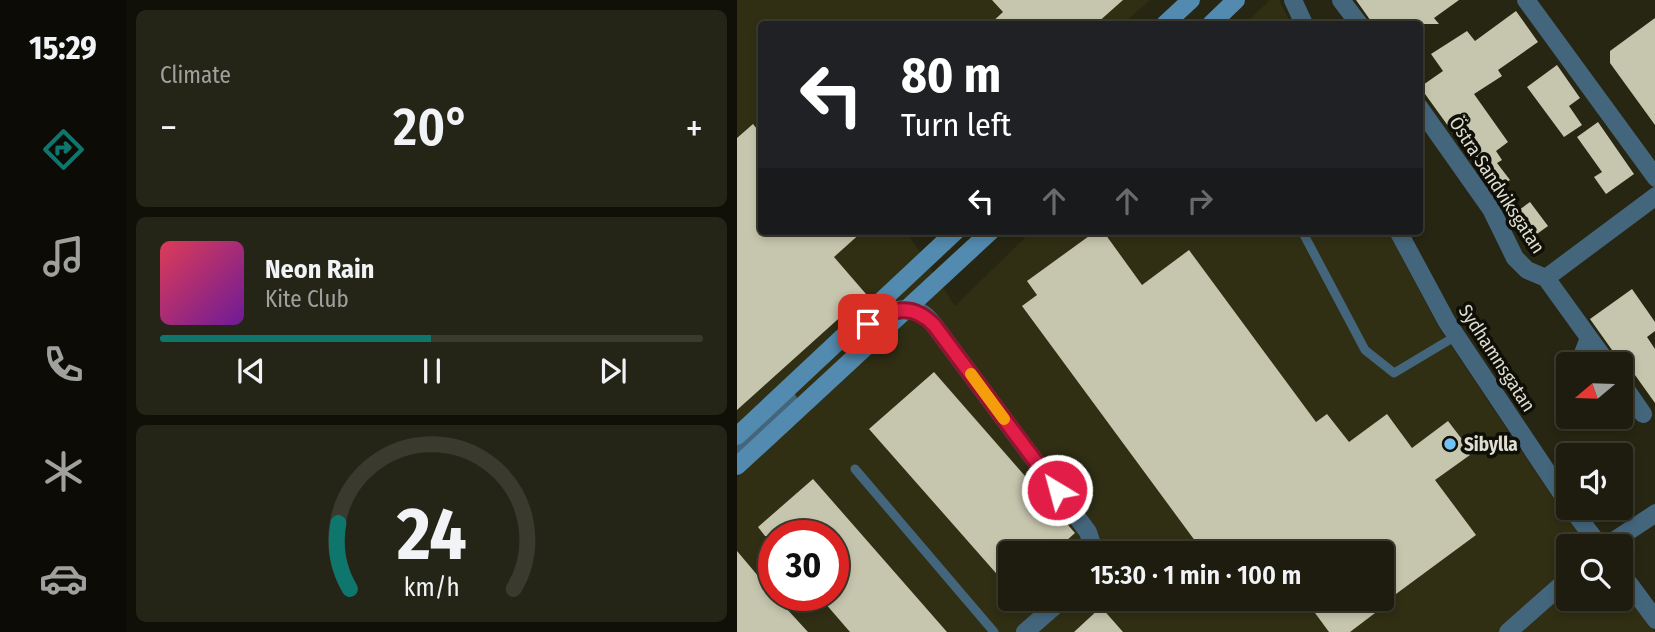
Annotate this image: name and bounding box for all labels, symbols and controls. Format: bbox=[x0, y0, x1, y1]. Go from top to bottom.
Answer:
text: 15:29 bbox=[29, 29, 97, 67]
text: 80 m bbox=[901, 46, 1001, 105]
icon: left bbox=[786, 49, 877, 140]
text: Climate bbox=[160, 61, 231, 89]
text: 20° bbox=[393, 96, 470, 159]
text: − bbox=[160, 105, 177, 151]
text: + bbox=[686, 105, 703, 151]
text: Turn left bbox=[901, 106, 1011, 144]
street label: Östra Sandviksgatan bbox=[1444, 112, 1550, 258]
icon: directions bbox=[39, 125, 88, 174]
icon: left bbox=[962, 182, 1000, 220]
icon: ahead bbox=[1035, 182, 1073, 220]
icon: ahead bbox=[1108, 182, 1146, 220]
icon: right bbox=[1181, 182, 1219, 220]
icon: music bbox=[39, 232, 88, 281]
text: Neon Rain bbox=[265, 254, 374, 285]
text: Kite Club bbox=[265, 285, 349, 313]
pin bbox=[838, 294, 898, 354]
street label: Sydhamnsgatan bbox=[1454, 300, 1540, 416]
icon: arrive bbox=[849, 305, 887, 343]
icon: phone bbox=[39, 340, 88, 389]
icon: previous bbox=[232, 352, 270, 390]
icon: pause bbox=[413, 352, 451, 390]
icon: next bbox=[594, 352, 632, 390]
north arrow bbox=[1556, 352, 1633, 429]
map controls bbox=[1556, 352, 1633, 611]
place label: Sibylla bbox=[1464, 433, 1518, 456]
marker: Sibylla bbox=[1442, 436, 1458, 452]
button: sound bbox=[1556, 443, 1633, 520]
icon: climate bbox=[39, 447, 88, 496]
position arrow bbox=[1020, 453, 1094, 527]
text: 24 bbox=[396, 492, 466, 579]
speed limit sign: 30 bbox=[758, 520, 849, 611]
button: search bbox=[1556, 534, 1633, 611]
icon: car bbox=[39, 554, 88, 603]
text: 15:30 · 1 min · 100 m bbox=[1091, 560, 1301, 591]
text: km/h bbox=[404, 573, 459, 603]

